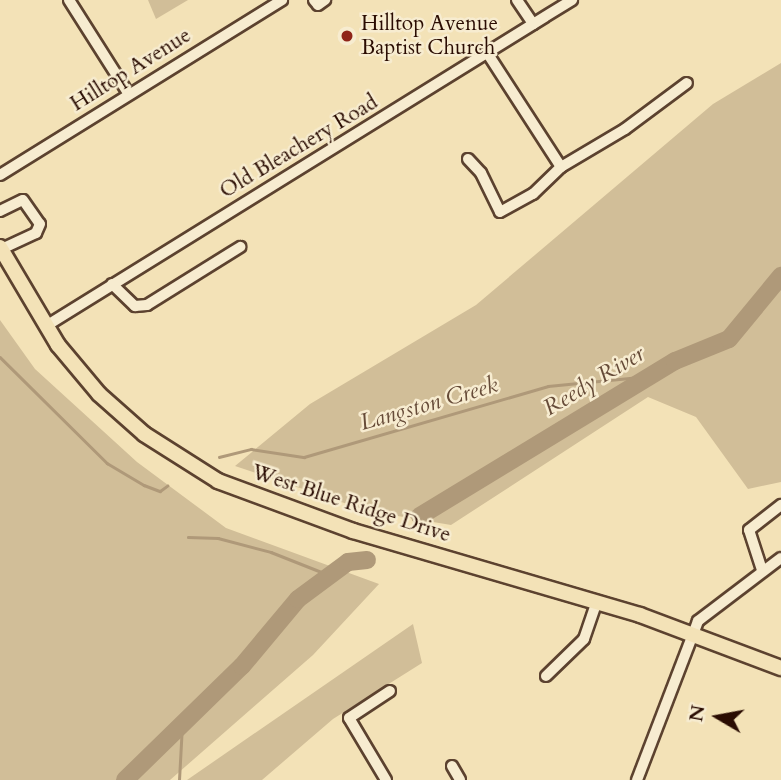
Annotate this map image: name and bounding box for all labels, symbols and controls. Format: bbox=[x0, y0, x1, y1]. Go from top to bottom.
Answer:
place label: Hilltop Avenue Baptist Church bbox=[361, 11, 498, 61]
street label: Hilltop Avenue bbox=[66, 23, 196, 117]
marker: Hilltop Avenue Baptist Church bbox=[339, 28, 355, 44]
street label: Old Bleachery Road bbox=[215, 90, 383, 204]
water label: Reedy River bbox=[538, 340, 650, 422]
water label: Langston Creek bbox=[357, 371, 501, 437]
street label: West Blue Ridge Drive bbox=[248, 460, 454, 548]
north arrow bbox=[683, 682, 753, 752]
text: N bbox=[683, 703, 712, 724]

